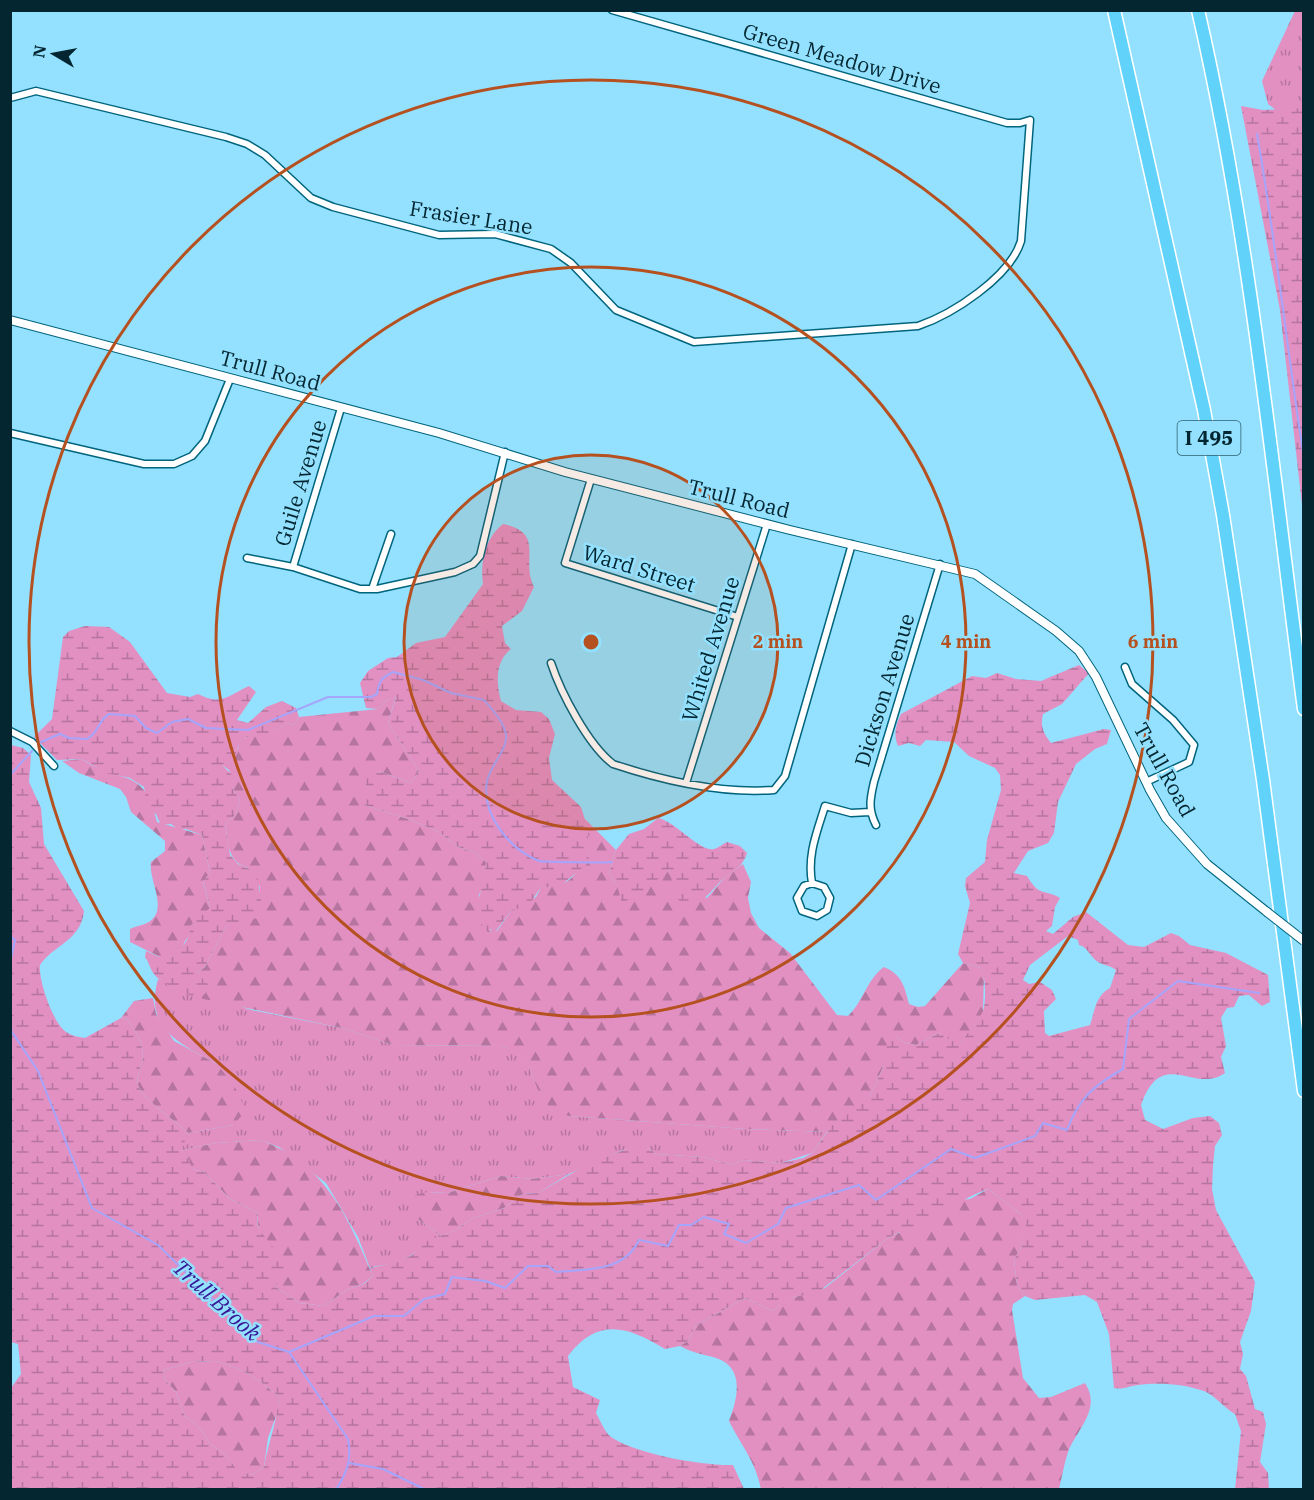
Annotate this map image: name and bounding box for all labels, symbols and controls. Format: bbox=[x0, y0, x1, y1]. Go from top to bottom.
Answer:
street label: Green Meadow Drive bbox=[740, 16, 945, 100]
north arrow bbox=[24, 24, 84, 84]
text: N bbox=[28, 43, 50, 59]
street label: Frasier Lane bbox=[408, 193, 535, 241]
street label: Trull Road bbox=[217, 343, 324, 397]
street label: Guile Avenue bbox=[268, 416, 333, 549]
road number: I 495 bbox=[1178, 421, 1240, 455]
street label: Trull Road bbox=[686, 472, 793, 524]
street label: Ward Street bbox=[580, 538, 699, 598]
street label: Whited Avenue bbox=[675, 573, 745, 725]
street label: Dickson Avenue bbox=[847, 610, 921, 770]
text: 2 min bbox=[753, 630, 803, 653]
text: 4 min bbox=[941, 630, 991, 653]
text: 6 min bbox=[1128, 630, 1178, 653]
centre of rings bbox=[581, 632, 601, 652]
street label: Trull Road bbox=[1128, 717, 1202, 822]
water label: Trull Brook bbox=[167, 1252, 268, 1347]

